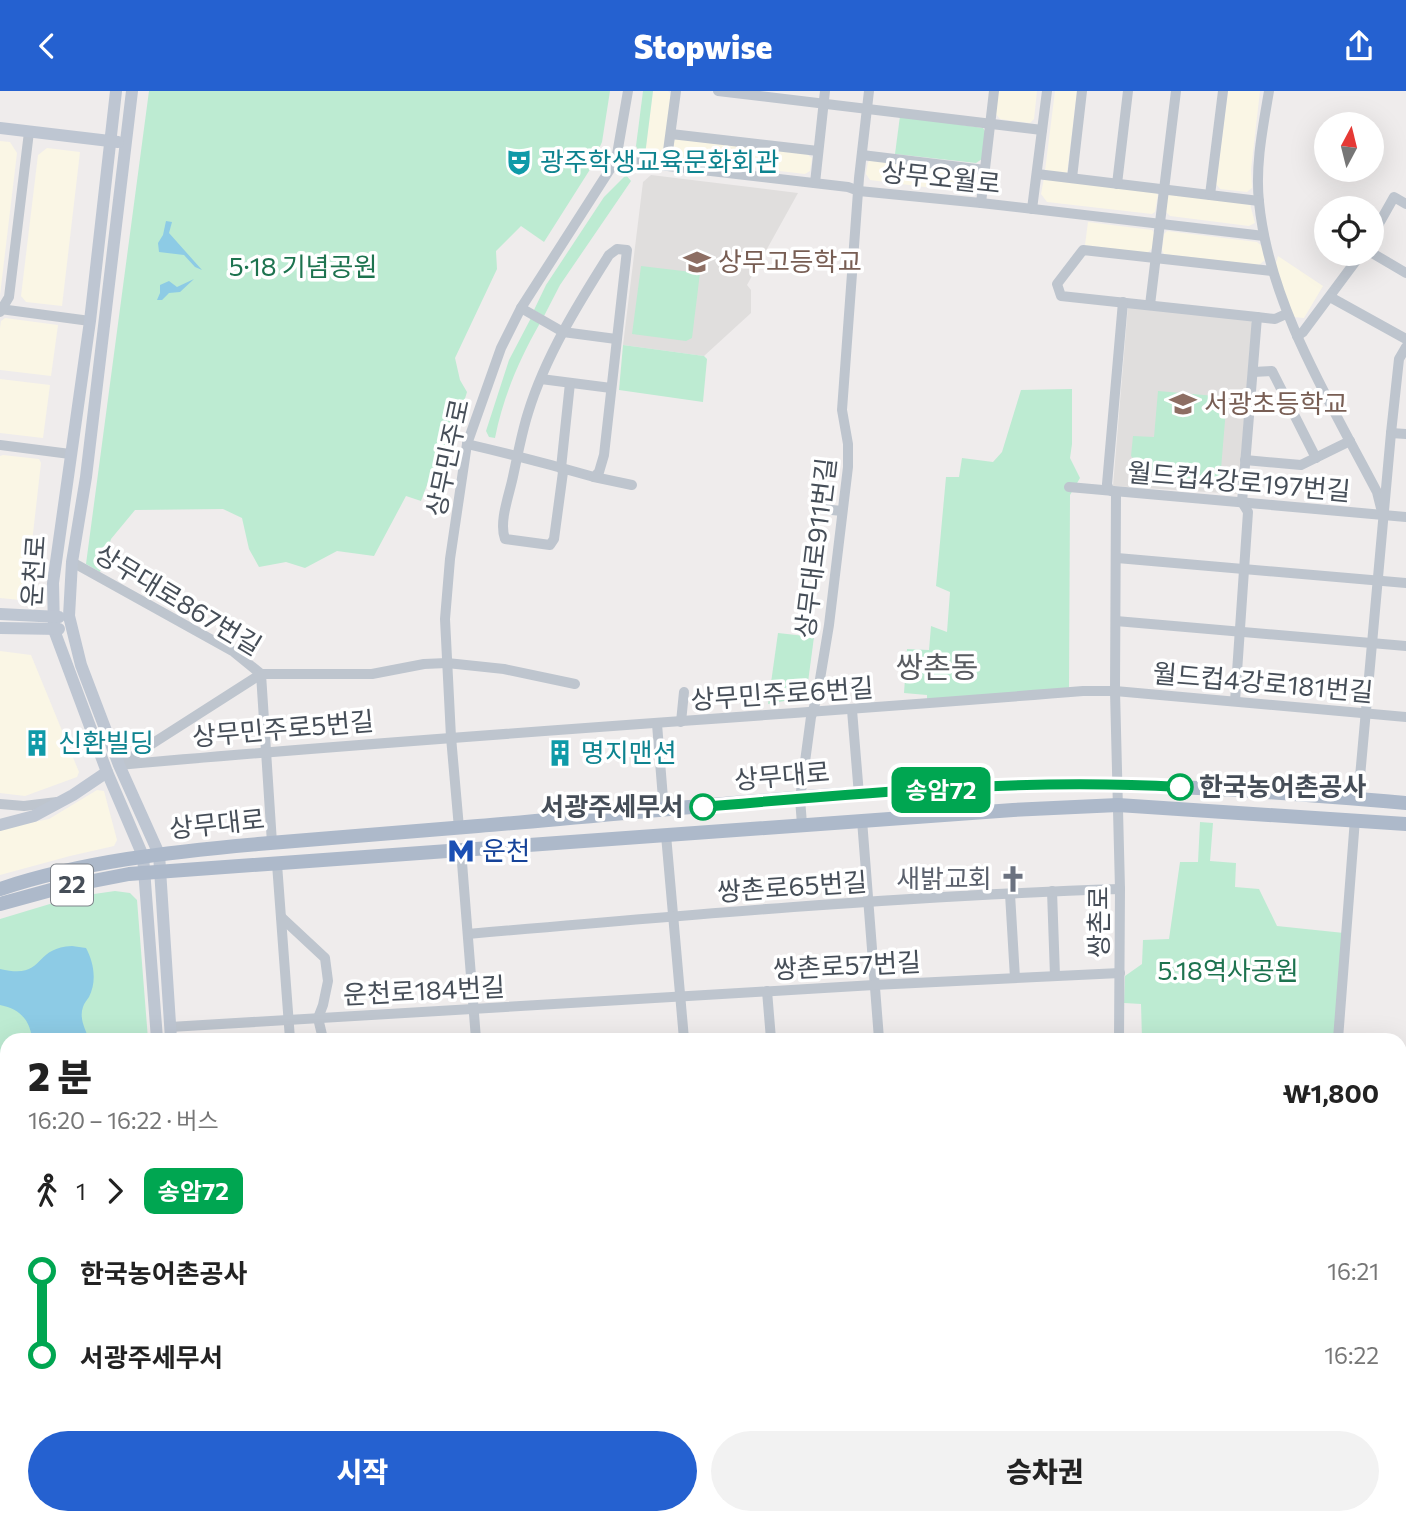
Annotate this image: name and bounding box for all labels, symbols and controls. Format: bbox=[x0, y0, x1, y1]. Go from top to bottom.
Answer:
text: Stopwise bbox=[634, 26, 772, 66]
icon: back bbox=[28, 27, 66, 65]
icon: share bbox=[1340, 27, 1378, 65]
north arrow bbox=[1314, 112, 1384, 182]
map controls bbox=[1314, 112, 1384, 266]
place label: 광주학생교육문화회관 bbox=[540, 145, 779, 176]
theatre icon: 광주학생교육문화회관 bbox=[504, 147, 534, 177]
street label: 상무오월로 bbox=[880, 155, 1002, 198]
button: locate bbox=[1314, 196, 1384, 266]
place label: 상무고등학교 bbox=[718, 245, 862, 276]
school or university icon: 상무고등학교 bbox=[682, 247, 712, 277]
park label: 5·18 기념공원 bbox=[229, 250, 377, 281]
place label: 서광초등학교 bbox=[1204, 387, 1348, 418]
school or university icon: 서광초등학교 bbox=[1168, 389, 1198, 419]
street label: 상무민주로 bbox=[419, 396, 474, 519]
street label: 월드컵4강로197번길 bbox=[1126, 455, 1352, 506]
street label: 상무대로911번길 bbox=[788, 456, 841, 640]
street label: 운천로 bbox=[15, 534, 50, 608]
street label: 상무대로867번길 bbox=[90, 537, 268, 661]
district label: 쌍촌동 bbox=[896, 647, 978, 684]
street label: 월드컵4강로181번길 bbox=[1152, 656, 1375, 707]
street label: 상무민주로6번길 bbox=[689, 671, 874, 714]
street label: 상무민주로5번길 bbox=[191, 704, 375, 751]
place label: 신환빌딩 bbox=[58, 726, 154, 757]
building icon: 신환빌딩 bbox=[22, 728, 52, 758]
place label: 명지맨션 bbox=[581, 736, 677, 767]
building icon: 명지맨션 bbox=[545, 738, 575, 768]
street label: 상무대로 bbox=[733, 755, 831, 794]
line badge: 송암72 bbox=[892, 767, 990, 813]
place label: 한국농어촌공사 bbox=[1199, 770, 1367, 801]
marker: 한국농어촌공사 bbox=[1167, 774, 1193, 800]
text: 송암72 bbox=[905, 775, 977, 804]
place label: 서광주세무서 bbox=[540, 790, 684, 821]
marker: 서광주세무서 bbox=[690, 794, 716, 820]
street label: 상무대로 bbox=[168, 802, 266, 843]
place label: 운천 bbox=[482, 834, 530, 865]
metro station icon: 운천 bbox=[446, 836, 476, 866]
place label: 새밝교회 bbox=[896, 862, 992, 893]
church icon: 새밝교회 bbox=[998, 864, 1028, 894]
road number: 22 bbox=[51, 865, 93, 905]
street label: 쌍촌로65번길 bbox=[716, 865, 868, 906]
street label: 쌍촌로 bbox=[1082, 886, 1113, 958]
street label: 쌍촌로57번길 bbox=[772, 945, 922, 984]
park label: 5.18역사공원 bbox=[1157, 954, 1299, 985]
street label: 운천로184번길 bbox=[342, 970, 506, 1009]
text: 2 분 bbox=[28, 1052, 92, 1099]
text: ₩1,800 bbox=[1282, 1077, 1379, 1108]
text: 16:20 – 16:22 · 버스 bbox=[28, 1106, 219, 1134]
icon: walk bbox=[28, 1172, 66, 1210]
icon: forward bbox=[96, 1172, 134, 1210]
text: 송암72 bbox=[158, 1176, 229, 1205]
text: 1 bbox=[76, 1177, 86, 1205]
text: 한국농어촌공사 bbox=[80, 1257, 247, 1288]
text: 16:21 bbox=[1327, 1257, 1379, 1285]
text: 서광주세무서 bbox=[80, 1341, 224, 1372]
text: 16:22 bbox=[1324, 1341, 1379, 1369]
button: 시작 bbox=[28, 1431, 697, 1511]
button: 승차권 bbox=[711, 1431, 1379, 1511]

